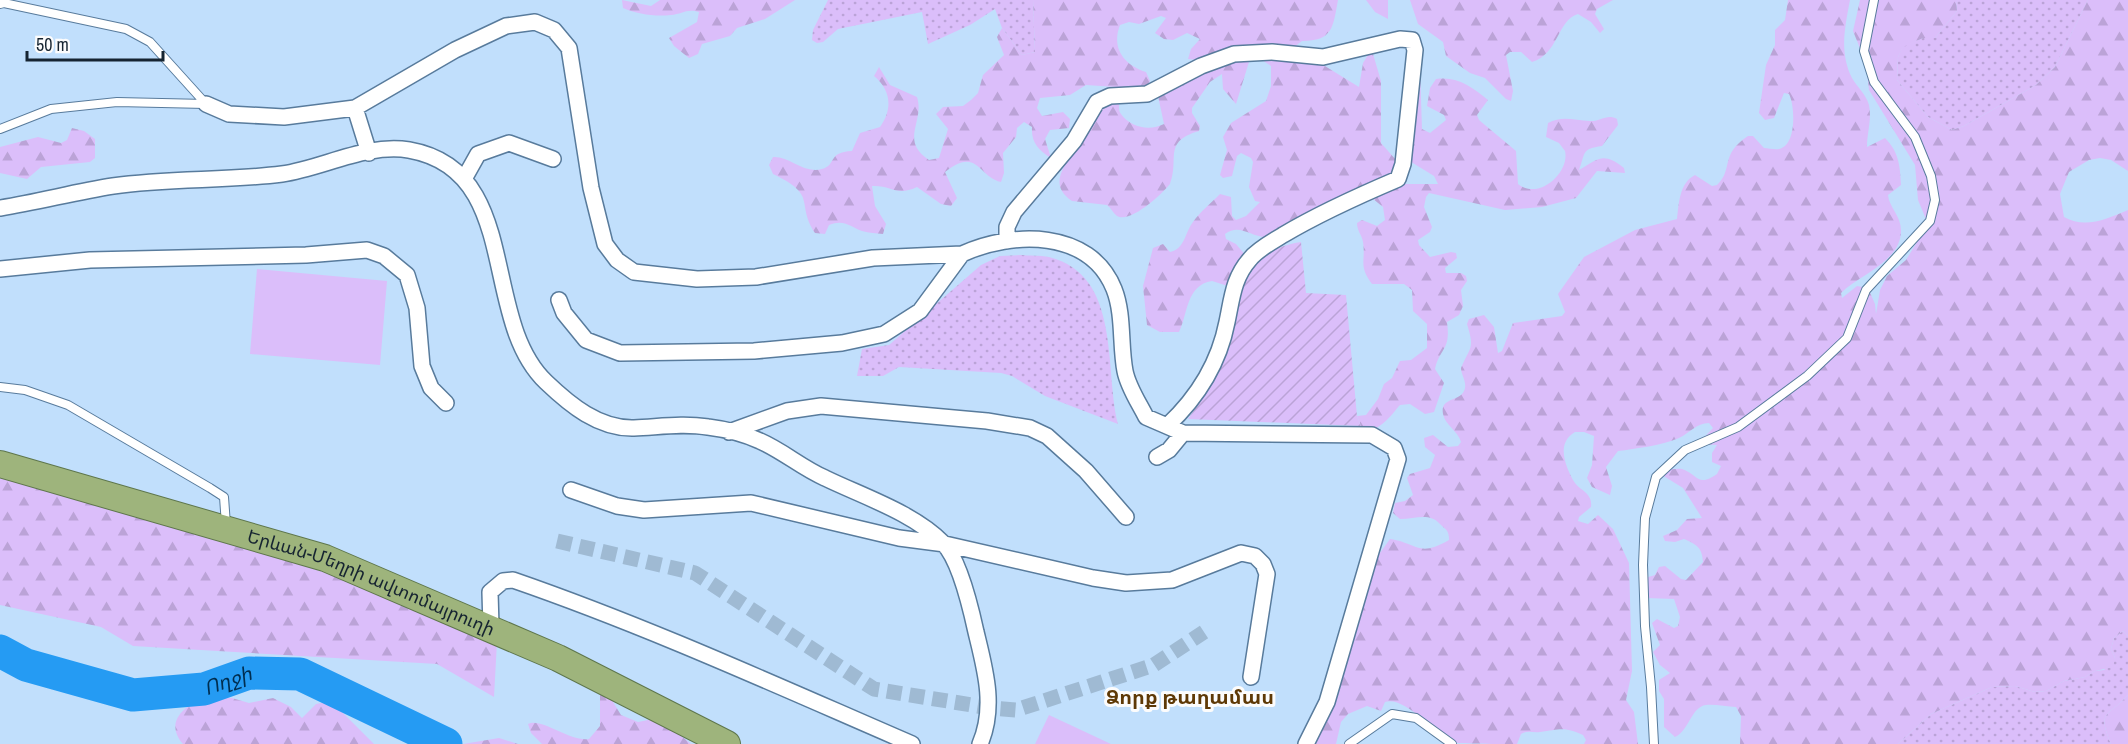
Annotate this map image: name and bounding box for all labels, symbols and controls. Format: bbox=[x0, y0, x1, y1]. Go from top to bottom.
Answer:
scale bar bbox=[27, 24, 164, 62]
text: 50 m bbox=[36, 32, 69, 57]
street label: Երևան-Մեղրի ավտոմայրուղի bbox=[244, 523, 499, 642]
water label: Ողջի bbox=[200, 659, 256, 701]
district label: Ձորք թաղամաս bbox=[1106, 683, 1274, 710]

